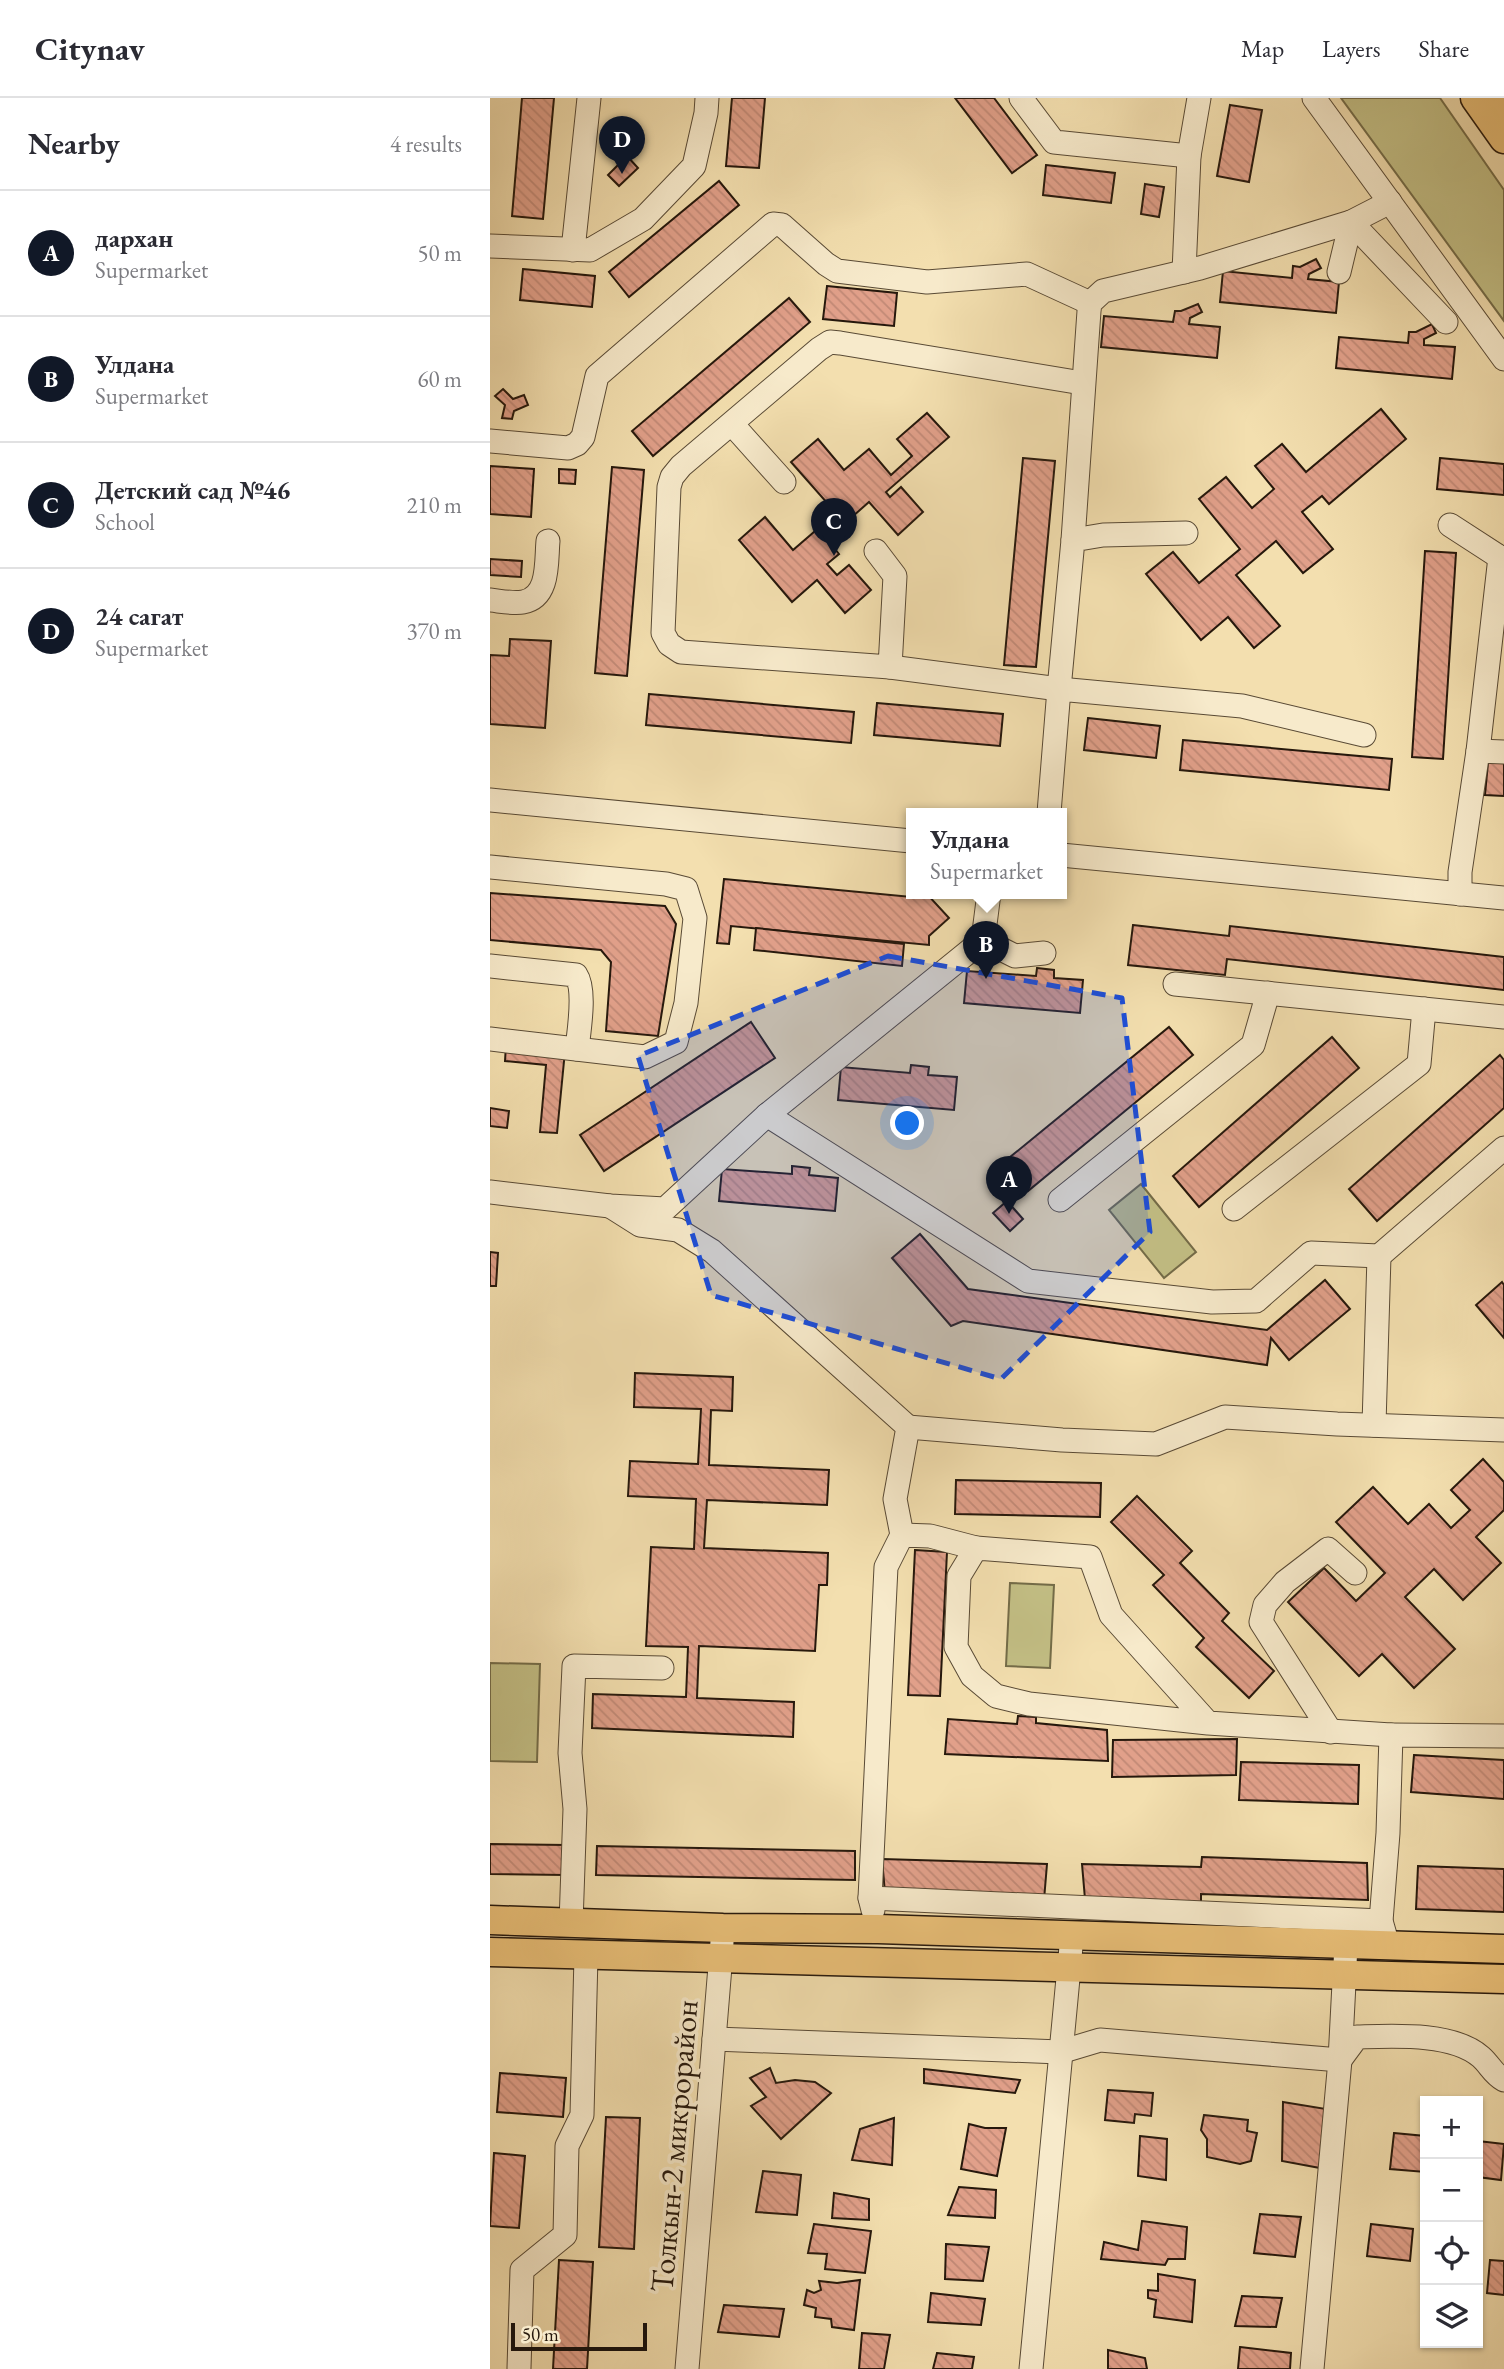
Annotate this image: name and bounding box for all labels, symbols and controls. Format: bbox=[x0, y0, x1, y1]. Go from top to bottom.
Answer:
text: Citynav bbox=[35, 27, 145, 70]
text: Map bbox=[1241, 33, 1284, 64]
text: Layers bbox=[1322, 33, 1381, 64]
text: Share bbox=[1419, 33, 1469, 64]
pin: D bbox=[599, 116, 645, 174]
text: Nearby bbox=[28, 124, 120, 163]
text: 4 results bbox=[390, 129, 462, 159]
text: дархан bbox=[95, 221, 173, 255]
text: A bbox=[43, 238, 59, 268]
text: 50 m bbox=[417, 238, 462, 268]
text: Supermarket bbox=[95, 255, 208, 285]
text: Улдана bbox=[95, 347, 175, 381]
text: B bbox=[44, 364, 58, 394]
text: 60 m bbox=[417, 364, 462, 394]
text: Supermarket bbox=[95, 381, 208, 411]
text: Детский сад №46 bbox=[95, 473, 290, 507]
text: C bbox=[43, 490, 59, 520]
text: 210 m bbox=[406, 490, 462, 520]
pin: C bbox=[811, 498, 857, 556]
text: School bbox=[95, 507, 155, 537]
text: 24 сагат bbox=[95, 599, 184, 633]
text: D bbox=[42, 616, 60, 646]
text: 370 m bbox=[406, 616, 462, 646]
text: Supermarket bbox=[95, 633, 208, 663]
popup bbox=[906, 808, 1067, 899]
text: Улдана bbox=[930, 822, 1009, 856]
text: Supermarket bbox=[930, 856, 1043, 886]
pin: B bbox=[963, 921, 1009, 979]
your location bbox=[890, 1106, 924, 1140]
pin: A bbox=[986, 1156, 1032, 1214]
street label: Толкын-2 микрорайон bbox=[640, 1998, 708, 2294]
map controls bbox=[1420, 2096, 1483, 2348]
button: + bbox=[1420, 2096, 1483, 2159]
button: − bbox=[1420, 2159, 1483, 2222]
button: locate bbox=[1420, 2222, 1483, 2285]
button: layers bbox=[1420, 2285, 1483, 2348]
scale bar bbox=[511, 2320, 648, 2352]
text: 50 m bbox=[522, 2322, 559, 2347]

